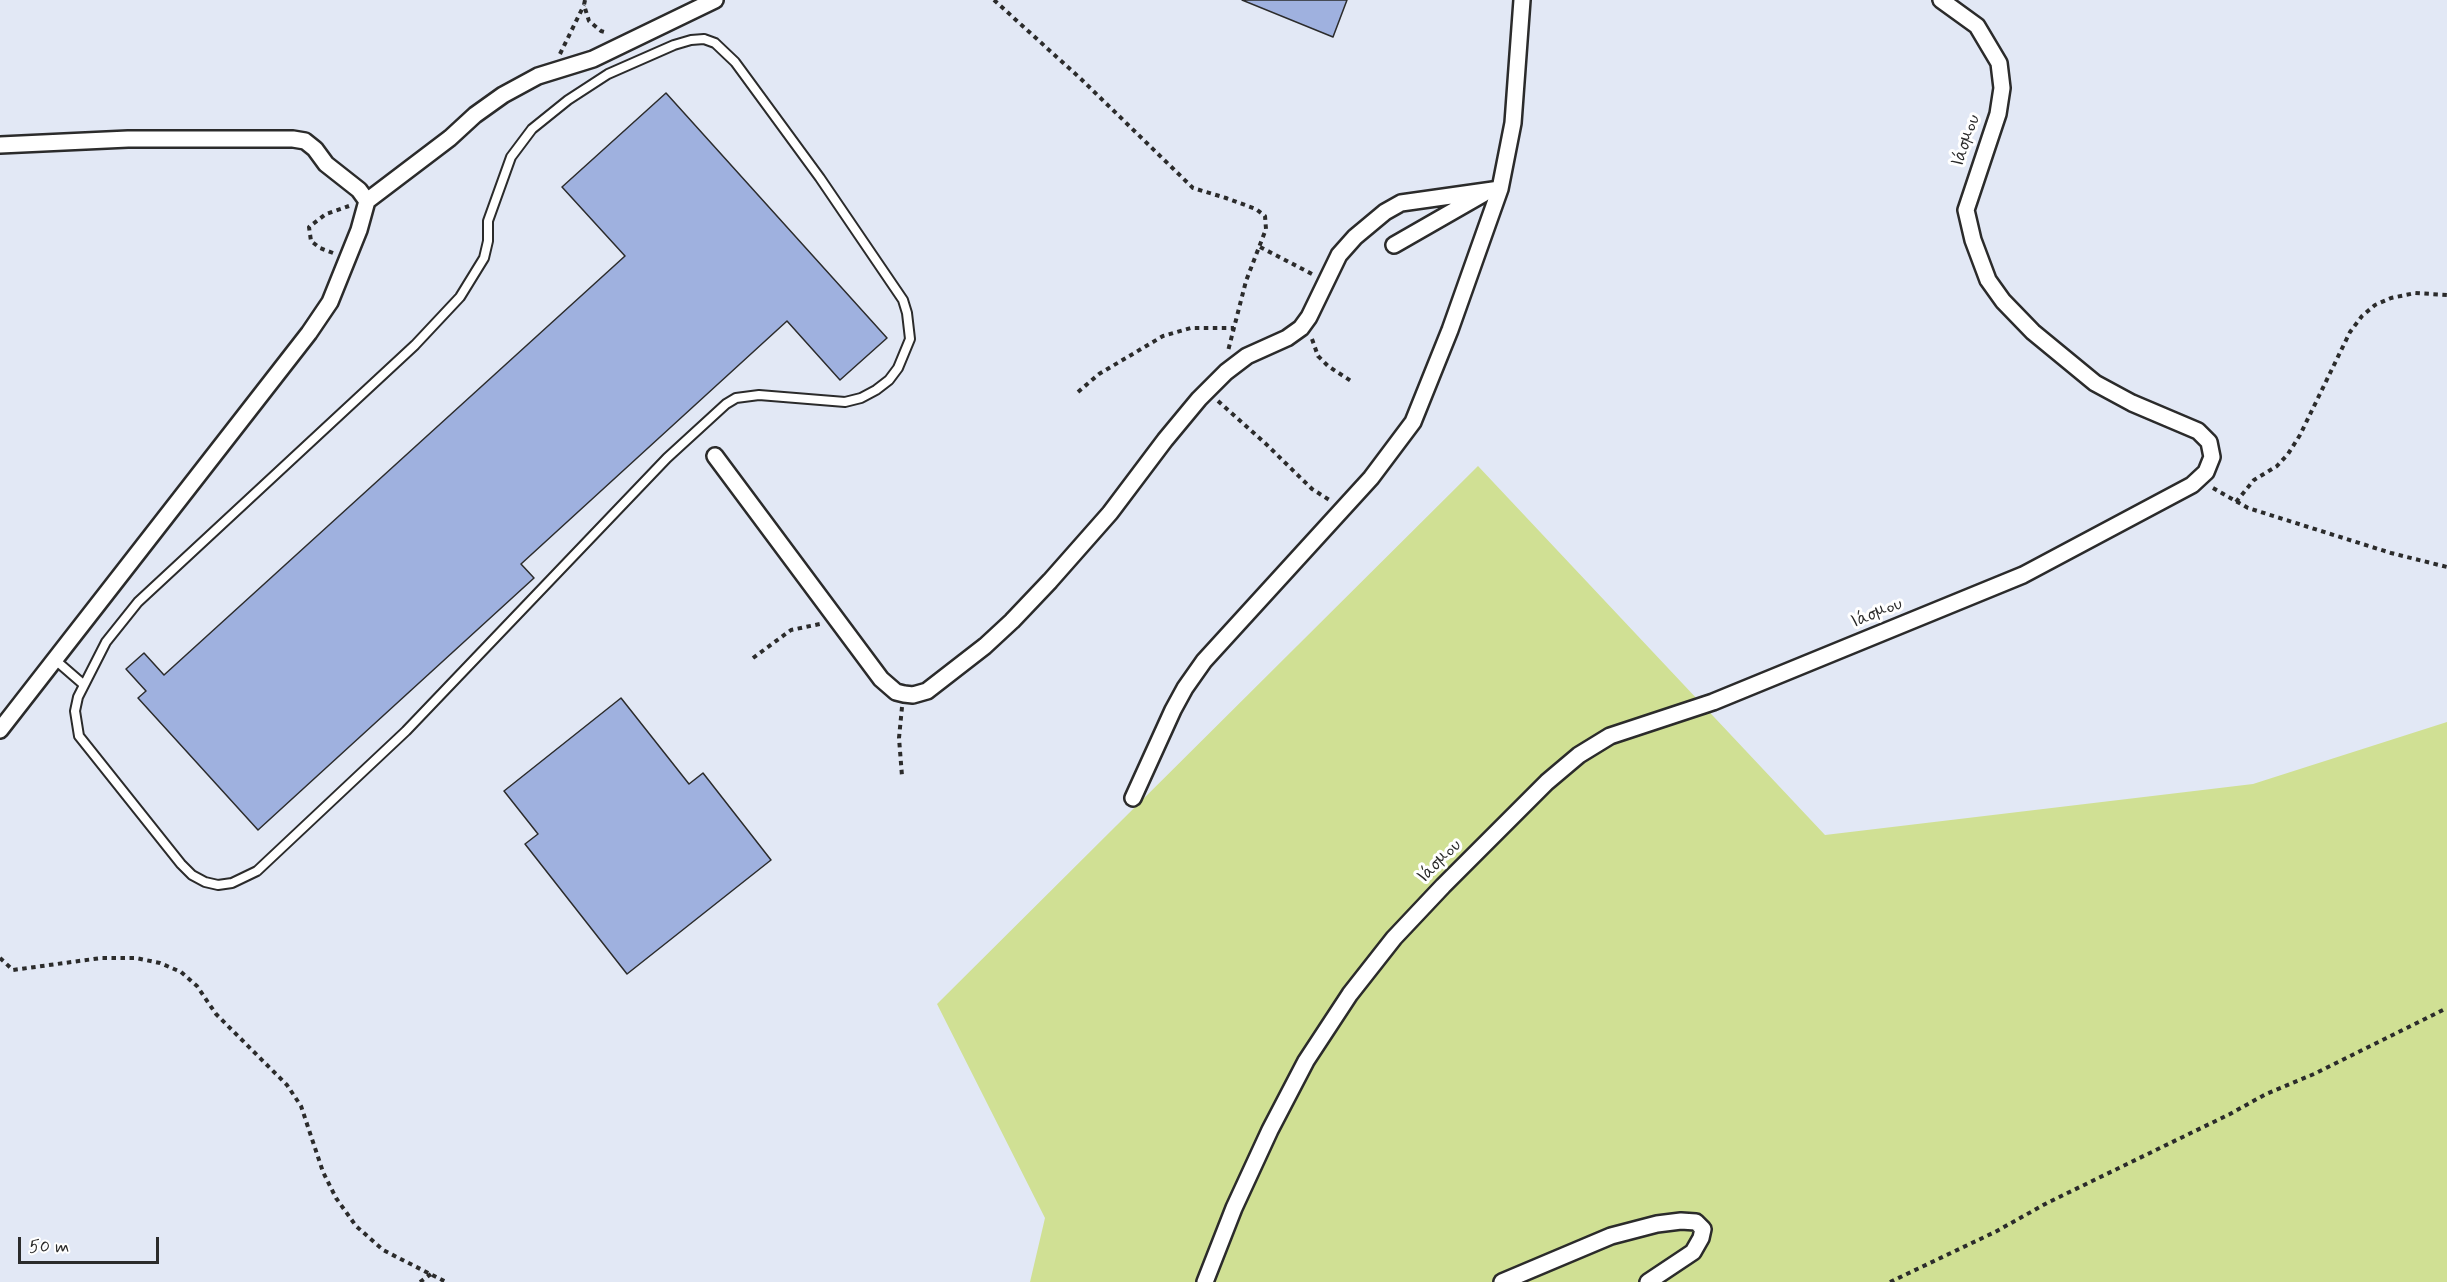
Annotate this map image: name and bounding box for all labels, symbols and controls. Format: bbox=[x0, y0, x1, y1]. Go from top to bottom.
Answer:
street label: Ιάσμου bbox=[1948, 112, 1986, 170]
street label: Ιάσμου bbox=[1848, 594, 1906, 634]
street label: Ιάσμου bbox=[1413, 835, 1467, 889]
scale bar bbox=[21, 1225, 162, 1263]
text: 50 m bbox=[29, 1235, 69, 1259]

